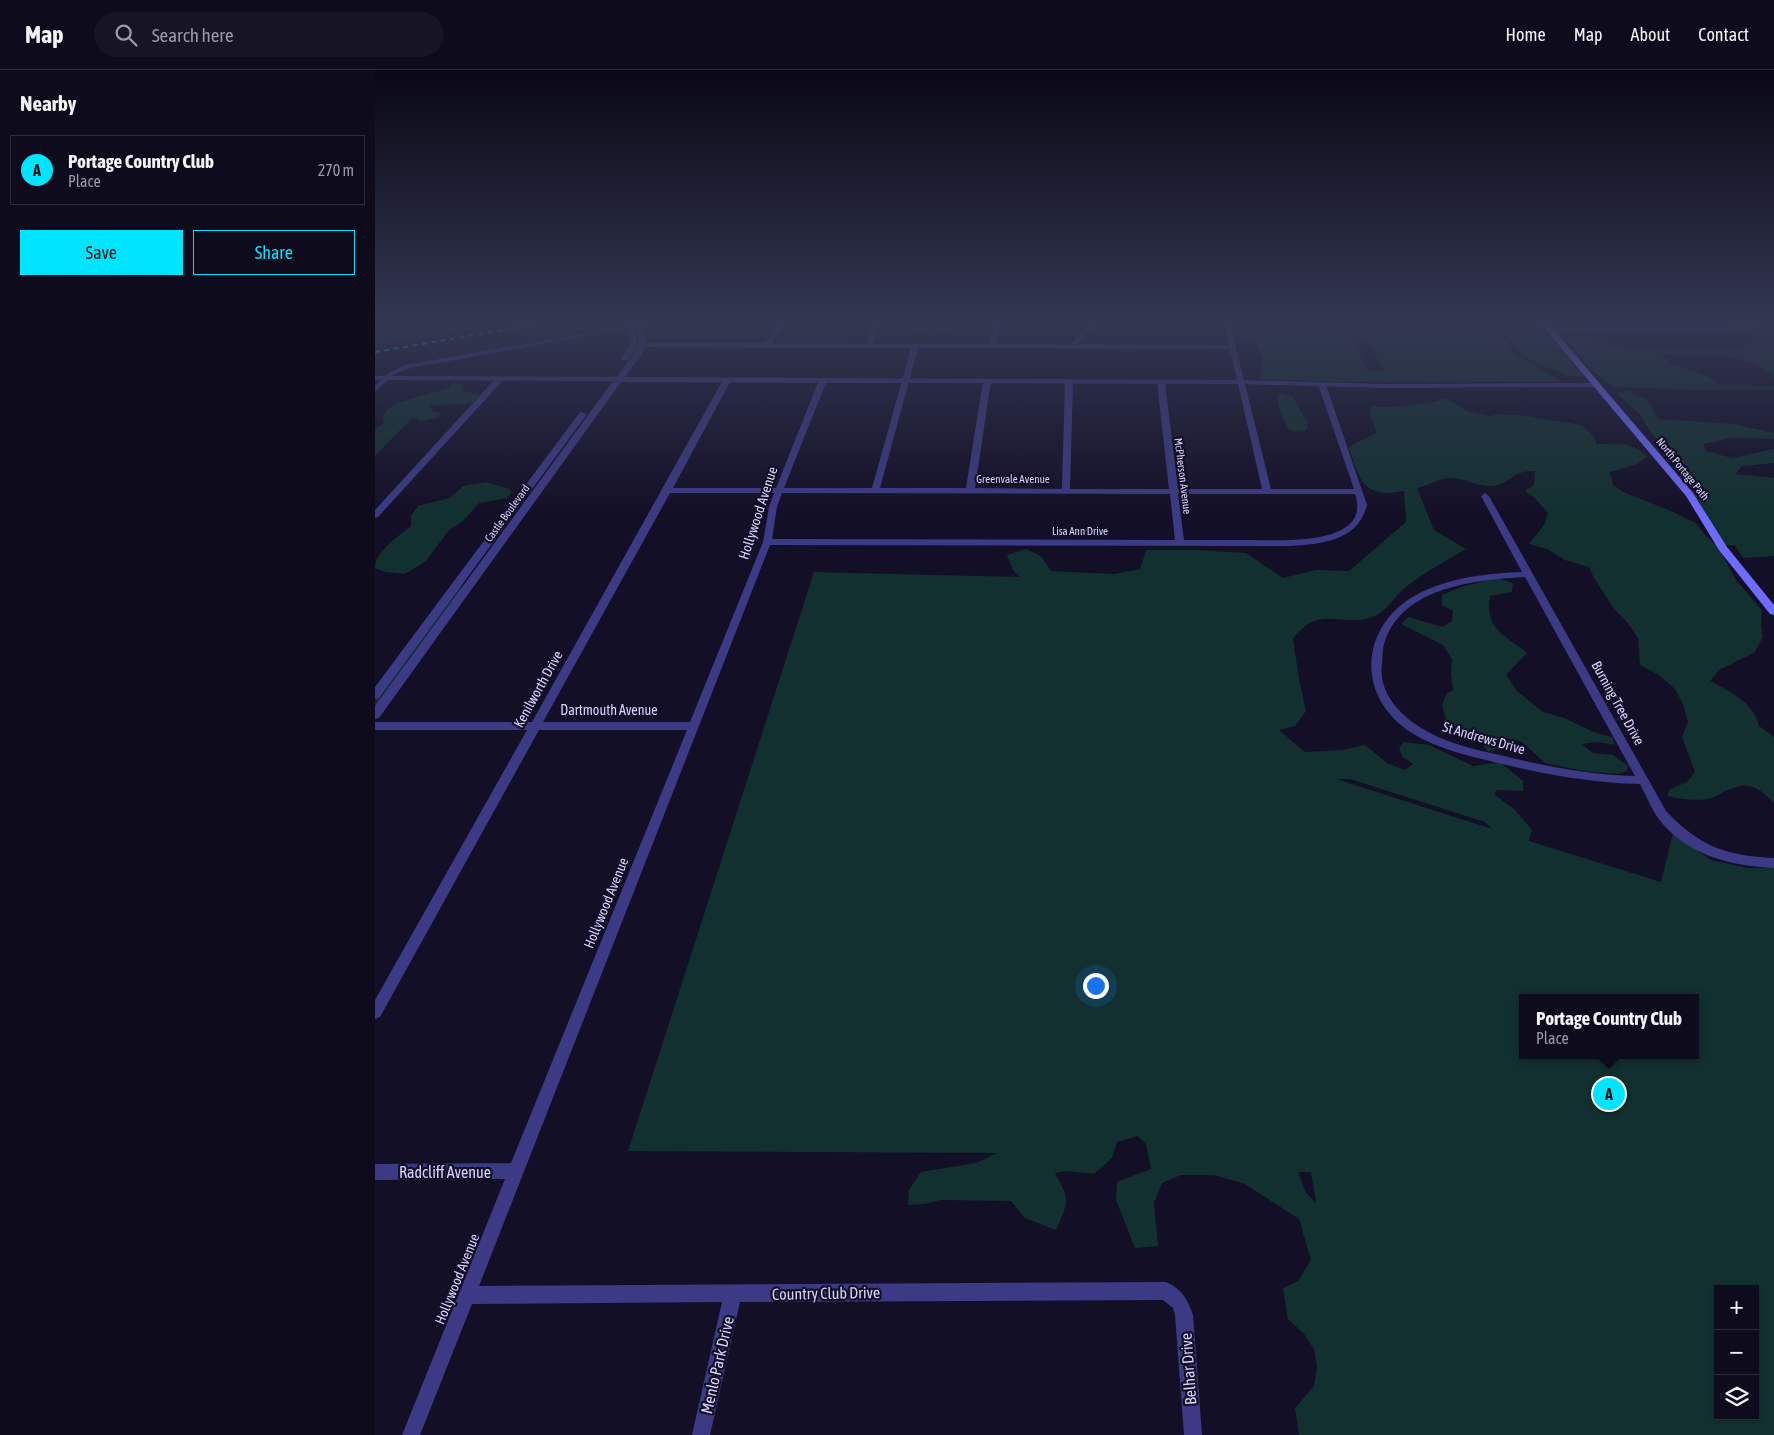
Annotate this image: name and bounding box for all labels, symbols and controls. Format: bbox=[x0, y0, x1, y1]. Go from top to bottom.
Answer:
search box bbox=[94, 12, 444, 57]
text: Map bbox=[25, 21, 64, 48]
icon: search bbox=[112, 21, 140, 49]
text: Search here bbox=[152, 24, 234, 46]
text: Home bbox=[1506, 24, 1546, 45]
text: Map bbox=[1574, 24, 1603, 45]
text: About bbox=[1631, 24, 1670, 45]
text: Contact bbox=[1698, 24, 1749, 45]
text: Nearby bbox=[20, 91, 76, 115]
text: Portage Country Club bbox=[68, 150, 214, 172]
text: A bbox=[33, 161, 41, 179]
text: 270 m bbox=[318, 161, 354, 179]
text: Place bbox=[68, 172, 101, 190]
button: Save bbox=[20, 230, 183, 275]
button: Share bbox=[193, 230, 355, 275]
street label: North Portage Path bbox=[1654, 436, 1712, 502]
street label: McPherson Avenue bbox=[1172, 437, 1194, 515]
street label: Hollywood Avenue bbox=[735, 465, 781, 561]
street label: Greenvale Avenue bbox=[976, 473, 1050, 485]
street label: Castle Boulevard bbox=[482, 482, 532, 544]
street label: Lisa Ann Drive bbox=[1052, 525, 1108, 537]
street label: Kenilworth Drive bbox=[510, 648, 566, 730]
street label: Burning Tree Drive bbox=[1588, 658, 1648, 748]
street label: Dartmouth Avenue bbox=[560, 702, 658, 718]
street label: St Andrews Drive bbox=[1441, 719, 1527, 757]
street label: Hollywood Avenue bbox=[581, 855, 631, 951]
your location bbox=[1083, 973, 1109, 999]
popup bbox=[1519, 994, 1699, 1059]
text: Portage Country Club bbox=[1536, 1007, 1682, 1029]
text: Place bbox=[1536, 1029, 1569, 1047]
pin: A bbox=[1593, 1075, 1625, 1113]
street label: Radcliff Avenue bbox=[399, 1163, 491, 1181]
street label: Hollywood Avenue bbox=[432, 1231, 482, 1327]
street label: Country Club Drive bbox=[772, 1283, 880, 1304]
map controls bbox=[1714, 1285, 1759, 1420]
button: + bbox=[1714, 1285, 1759, 1330]
street label: Menlo Park Drive bbox=[697, 1314, 737, 1416]
button: − bbox=[1714, 1330, 1759, 1375]
street label: Belhar Drive bbox=[1177, 1332, 1199, 1406]
button: layers bbox=[1714, 1375, 1759, 1420]

